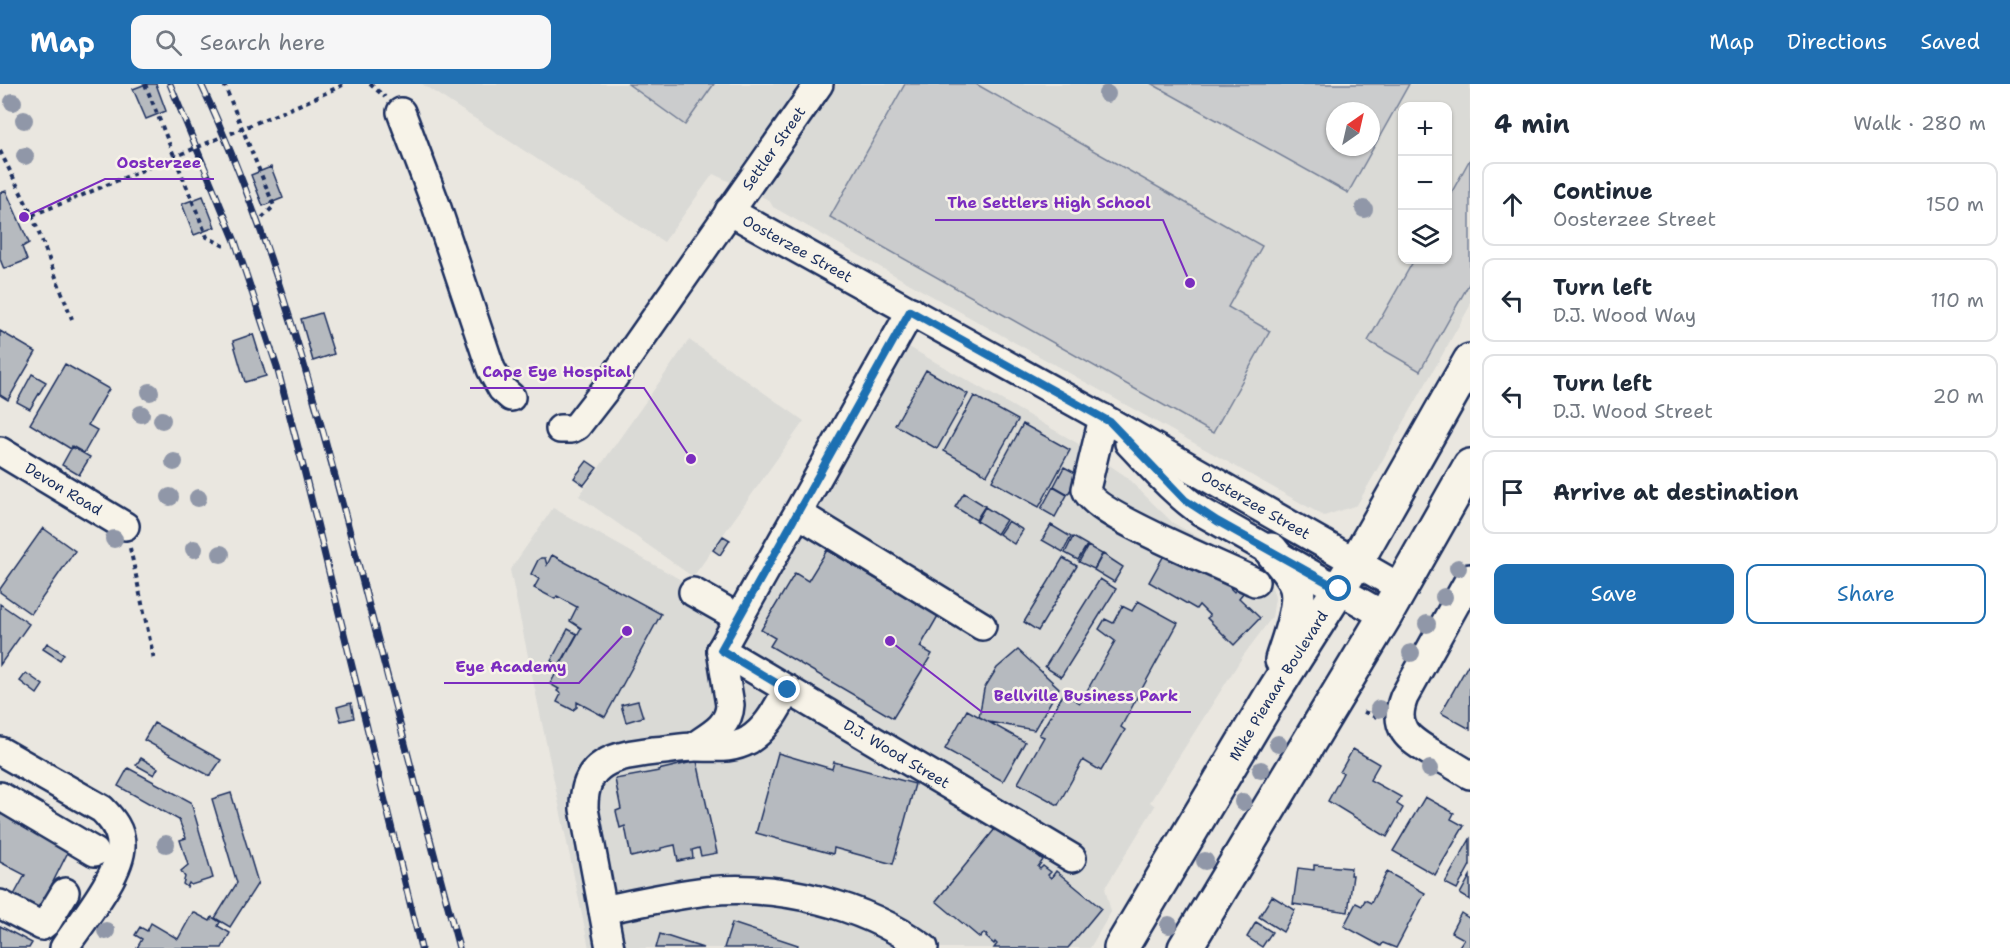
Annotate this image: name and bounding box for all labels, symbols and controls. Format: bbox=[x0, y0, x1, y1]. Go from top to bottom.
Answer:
search box bbox=[131, 15, 551, 69]
text: Map bbox=[30, 23, 95, 61]
icon: search bbox=[152, 26, 185, 59]
text: Search here bbox=[200, 28, 325, 57]
text: Map bbox=[1709, 28, 1754, 56]
text: Directions bbox=[1787, 28, 1887, 56]
text: Saved bbox=[1920, 28, 1980, 56]
north arrow bbox=[1326, 102, 1380, 156]
map controls bbox=[1398, 102, 1452, 264]
button: + bbox=[1398, 102, 1452, 156]
street label: Settler Street bbox=[738, 103, 810, 194]
text: 4 min bbox=[1494, 106, 1570, 141]
text: Walk · 280 m bbox=[1853, 110, 1986, 136]
callout: Oosterzee bbox=[105, 145, 214, 179]
text: Oosterzee bbox=[117, 152, 202, 173]
button: − bbox=[1398, 156, 1452, 210]
text: Continue bbox=[1553, 177, 1653, 206]
callout: The Settlers High School bbox=[935, 186, 1163, 220]
icon: ahead bbox=[1496, 188, 1529, 221]
text: 150 m bbox=[1926, 191, 1984, 217]
text: The Settlers High School bbox=[947, 192, 1151, 213]
text: Oosterzee Street bbox=[1553, 206, 1716, 232]
street label: Oosterzee Street bbox=[739, 210, 856, 287]
button: layers bbox=[1398, 210, 1452, 264]
text: Turn left bbox=[1553, 273, 1652, 302]
icon: left bbox=[1496, 284, 1529, 317]
text: 110 m bbox=[1930, 287, 1984, 313]
text: D.J. Wood Way bbox=[1553, 302, 1696, 328]
callout: Cape Eye Hospital bbox=[470, 354, 644, 388]
text: Cape Eye Hospital bbox=[482, 361, 632, 382]
text: Turn left bbox=[1553, 369, 1652, 398]
icon: left bbox=[1496, 380, 1529, 413]
text: 20 m bbox=[1933, 383, 1984, 409]
text: D.J. Wood Street bbox=[1553, 398, 1713, 424]
street label: Devon Road bbox=[21, 458, 106, 520]
street label: Oosterzee Street bbox=[1197, 466, 1314, 544]
icon: arrive bbox=[1496, 476, 1529, 509]
text: Arrive at destination bbox=[1553, 478, 1799, 507]
button: Save bbox=[1494, 564, 1734, 624]
button: Share bbox=[1746, 564, 1986, 624]
route start bbox=[1325, 575, 1351, 601]
street label: Mike Pienaar Boulevard bbox=[1225, 606, 1333, 765]
callout: Eye Academy bbox=[444, 649, 579, 683]
text: Eye Academy bbox=[455, 656, 567, 677]
route end bbox=[774, 676, 800, 702]
callout: Bellville Business Park bbox=[982, 678, 1191, 712]
text: Bellville Business Park bbox=[994, 685, 1178, 706]
street label: D.J. Wood Street bbox=[840, 715, 953, 793]

